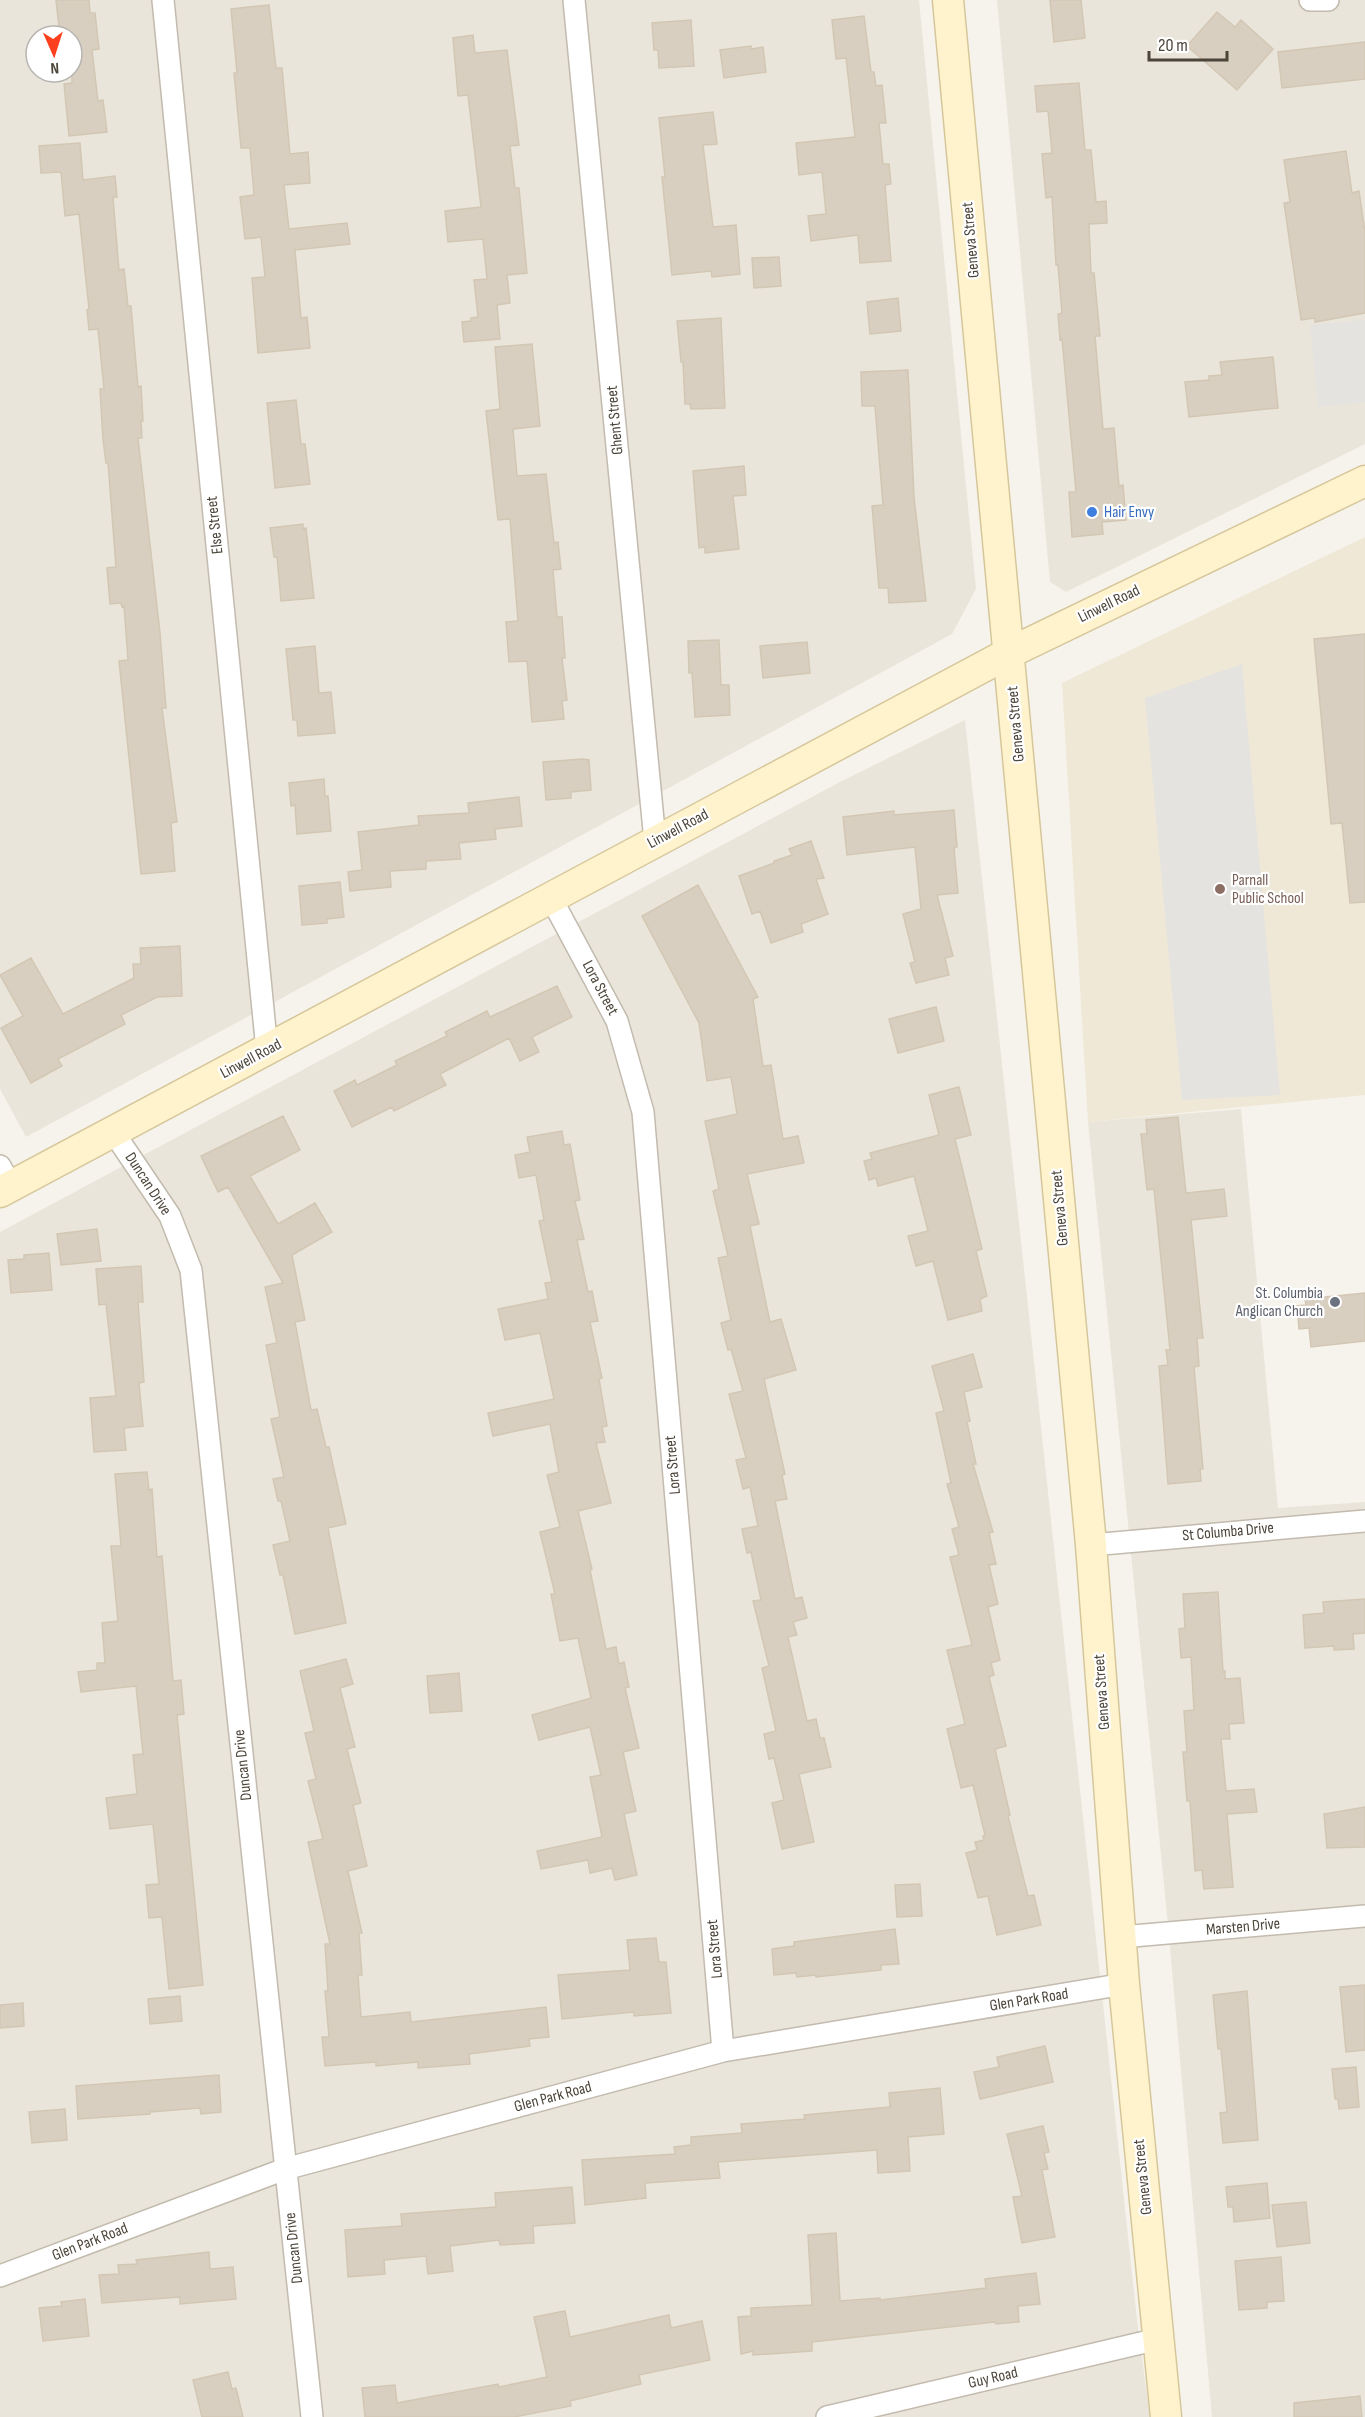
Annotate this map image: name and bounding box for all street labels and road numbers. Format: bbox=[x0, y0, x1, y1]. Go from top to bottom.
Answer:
street label: Geneva Street bbox=[958, 201, 984, 279]
street label: Ghent Street bbox=[603, 384, 627, 455]
street label: Else Street bbox=[203, 495, 227, 555]
street label: Linwell Road bbox=[1075, 581, 1143, 627]
street label: Geneva Street bbox=[1003, 685, 1029, 763]
street label: Linwell Road bbox=[644, 805, 712, 853]
street label: Lora Street bbox=[578, 957, 622, 1019]
street label: Linwell Road bbox=[217, 1035, 285, 1083]
street label: Duncan Drive bbox=[121, 1149, 175, 1219]
street label: Geneva Street bbox=[1047, 1169, 1073, 1247]
street label: Lora Street bbox=[661, 1435, 685, 1495]
street label: St Columba Drive bbox=[1181, 1519, 1275, 1545]
street label: Geneva Street bbox=[1090, 1653, 1114, 1731]
street label: Duncan Drive bbox=[230, 1729, 256, 1801]
street label: Marsten Drive bbox=[1205, 1914, 1281, 1940]
street label: Lora Street bbox=[703, 1919, 727, 1979]
street label: Glen Park Road bbox=[988, 1984, 1070, 2016]
street label: Glen Park Road bbox=[512, 2078, 594, 2116]
street label: Geneva Street bbox=[1130, 2138, 1156, 2216]
street label: Duncan Drive bbox=[281, 2212, 307, 2284]
street label: Glen Park Road bbox=[50, 2219, 130, 2265]
street label: Guy Road bbox=[966, 2363, 1020, 2393]

